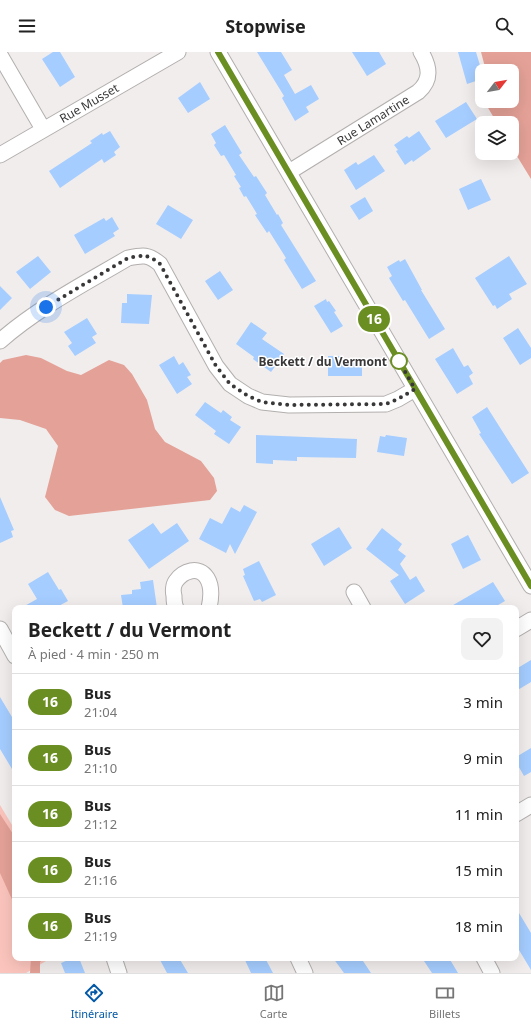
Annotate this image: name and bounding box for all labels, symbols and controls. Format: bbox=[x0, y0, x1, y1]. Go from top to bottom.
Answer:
text: Stopwise bbox=[225, 14, 306, 38]
icon: menu bbox=[16, 15, 38, 37]
icon: search bbox=[493, 15, 515, 37]
north arrow bbox=[475, 64, 519, 108]
map controls bbox=[475, 64, 519, 160]
street label: Rue Musset bbox=[56, 79, 122, 127]
street label: Rue Lamartine bbox=[334, 91, 413, 149]
button: layers bbox=[475, 116, 519, 160]
your location bbox=[36, 297, 56, 317]
line badge: 16 bbox=[356, 306, 392, 332]
text: 16 bbox=[366, 309, 382, 328]
marker: Beckett / du Vermont bbox=[390, 352, 408, 370]
place label: Beckett / du Vermont bbox=[259, 353, 387, 370]
text: Beckett / du Vermont bbox=[28, 617, 231, 643]
button: heart bbox=[461, 618, 503, 660]
text: À pied · 4 min · 250 m bbox=[28, 645, 159, 663]
text: Bus bbox=[84, 683, 111, 703]
text: 16 bbox=[42, 692, 58, 711]
text: 3 min bbox=[463, 692, 503, 712]
text: 21:04 bbox=[84, 703, 117, 721]
text: Bus bbox=[84, 739, 111, 759]
text: 16 bbox=[42, 748, 58, 767]
text: 9 min bbox=[463, 748, 503, 768]
text: 21:10 bbox=[84, 759, 117, 777]
text: Bus bbox=[84, 795, 111, 815]
text: 16 bbox=[42, 804, 58, 823]
text: 11 min bbox=[455, 804, 503, 824]
text: 21:12 bbox=[84, 815, 117, 833]
text: Bus bbox=[84, 851, 111, 871]
text: 16 bbox=[42, 860, 58, 879]
text: 15 min bbox=[455, 860, 503, 880]
text: 21:16 bbox=[84, 871, 117, 889]
text: Bus bbox=[84, 907, 111, 927]
text: 16 bbox=[42, 916, 58, 935]
text: 18 min bbox=[455, 916, 503, 936]
text: 21:19 bbox=[84, 927, 117, 945]
tab: Itinéraire bbox=[71, 982, 118, 1021]
tab: Carte bbox=[260, 982, 288, 1021]
tab: Billets bbox=[429, 982, 460, 1021]

